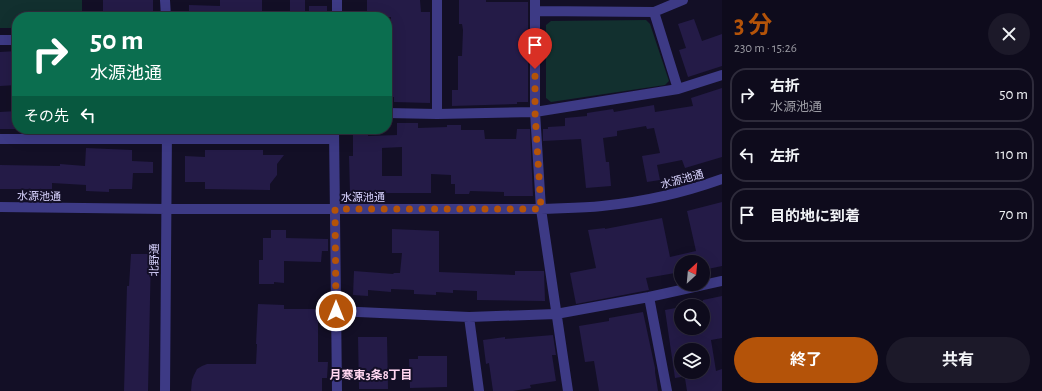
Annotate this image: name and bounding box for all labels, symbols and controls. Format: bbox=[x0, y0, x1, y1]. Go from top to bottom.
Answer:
button: close bbox=[988, 13, 1030, 55]
text: 3 分 bbox=[734, 14, 772, 38]
text: 50 m bbox=[90, 27, 144, 55]
icon: right bbox=[24, 28, 76, 80]
pin bbox=[518, 28, 552, 69]
icon: arrive bbox=[524, 34, 546, 56]
text: 230 m · 15:26 bbox=[734, 42, 797, 55]
text: 水源池通 bbox=[90, 65, 162, 83]
text: 右折 bbox=[770, 79, 800, 94]
icon: right bbox=[736, 84, 758, 106]
text: 50 m bbox=[999, 87, 1028, 102]
text: 水源池通 bbox=[770, 101, 822, 114]
icon: left bbox=[77, 104, 99, 126]
text: その先 bbox=[24, 109, 69, 124]
icon: left bbox=[736, 144, 758, 166]
text: 110 m bbox=[995, 147, 1028, 162]
text: 左折 bbox=[770, 149, 800, 164]
street label: 水源池通 bbox=[659, 168, 705, 190]
street label: 水源池通 bbox=[17, 190, 61, 202]
street label: 水源池通 bbox=[341, 191, 385, 203]
icon: arrive bbox=[736, 204, 758, 226]
text: 70 m bbox=[999, 207, 1028, 222]
text: 目的地に到着 bbox=[770, 209, 860, 224]
street label: 北野通 bbox=[148, 243, 160, 277]
north arrow bbox=[674, 255, 710, 291]
map controls bbox=[674, 255, 710, 379]
position arrow bbox=[315, 290, 357, 332]
button: search bbox=[674, 299, 710, 335]
button: 終了 bbox=[734, 337, 878, 383]
button: 共有 bbox=[886, 337, 1030, 383]
button: layers bbox=[674, 343, 710, 379]
district label: 月寒東3条8丁目 bbox=[329, 368, 413, 381]

